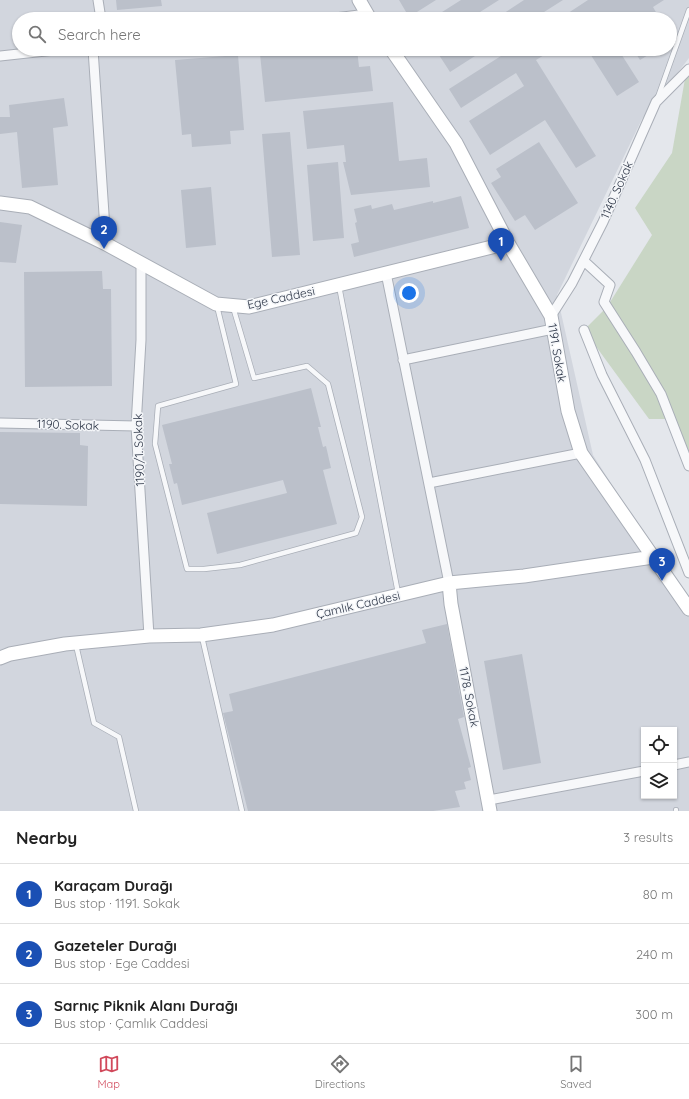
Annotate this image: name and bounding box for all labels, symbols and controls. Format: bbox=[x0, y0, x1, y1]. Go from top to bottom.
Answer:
search box bbox=[12, 12, 677, 56]
icon: search bbox=[26, 23, 48, 45]
text: Search here bbox=[58, 25, 141, 44]
street label: 1140. Sokak bbox=[597, 159, 636, 221]
pin: 2 bbox=[91, 216, 117, 249]
pin: 1 bbox=[488, 228, 514, 261]
street label: Ege Caddesi bbox=[246, 283, 316, 312]
your location bbox=[399, 283, 419, 303]
street label: 1191. Sokak bbox=[545, 322, 570, 384]
street label: 1190/1. Sokak bbox=[130, 413, 147, 487]
street label: 1190. Sokak bbox=[37, 416, 99, 433]
pin: 3 bbox=[649, 548, 675, 581]
street label: Çamlık Caddesi bbox=[314, 588, 401, 621]
street label: 1178. Sokak bbox=[456, 666, 483, 728]
map controls bbox=[641, 727, 677, 799]
button: locate bbox=[641, 727, 677, 763]
button: layers bbox=[641, 763, 677, 799]
text: Nearby bbox=[16, 827, 77, 848]
text: 3 results bbox=[623, 829, 673, 845]
text: Karaçam Durağı bbox=[54, 876, 173, 895]
text: 1 bbox=[26, 886, 32, 902]
text: 80 m bbox=[643, 886, 673, 902]
text: Bus stop · 1191. Sokak bbox=[54, 895, 180, 911]
text: Gazeteler Durağı bbox=[54, 936, 177, 955]
text: 2 bbox=[25, 946, 33, 962]
text: 240 m bbox=[636, 946, 673, 962]
text: Bus stop · Ege Caddesi bbox=[54, 955, 190, 971]
text: Sarnıç Piknik Alanı Durağı bbox=[54, 996, 238, 1015]
text: 3 bbox=[26, 1006, 32, 1022]
text: 300 m bbox=[635, 1006, 673, 1022]
text: Bus stop · Çamlık Caddesi bbox=[54, 1015, 208, 1031]
tab: Map bbox=[97, 1053, 120, 1091]
tab: Directions bbox=[315, 1053, 365, 1091]
tab: Saved bbox=[560, 1053, 592, 1091]

